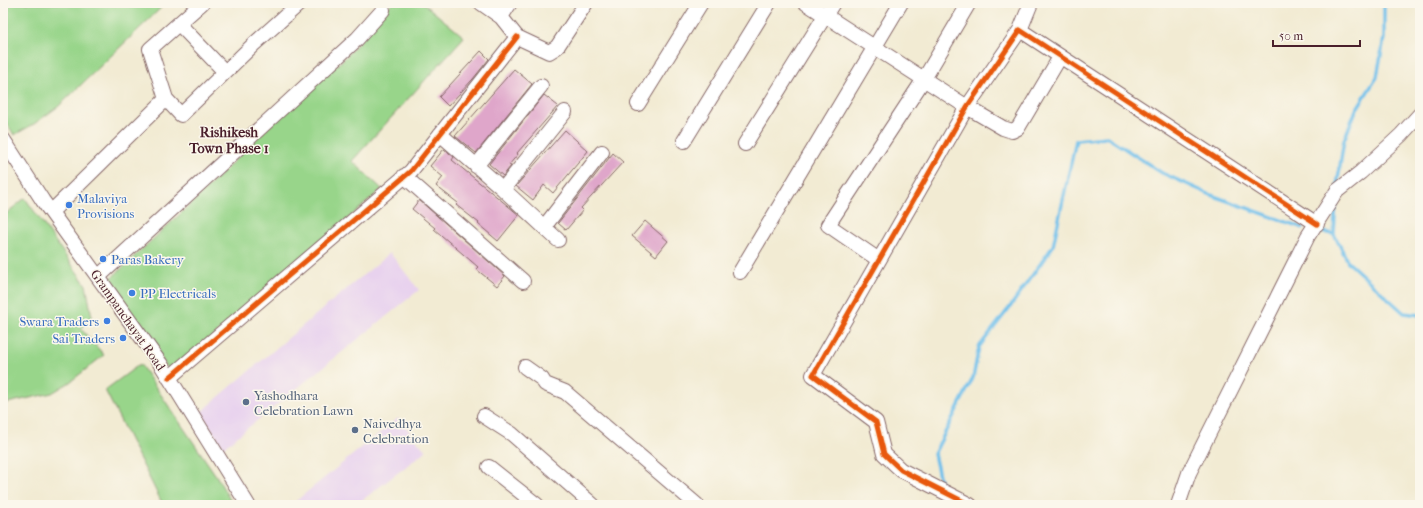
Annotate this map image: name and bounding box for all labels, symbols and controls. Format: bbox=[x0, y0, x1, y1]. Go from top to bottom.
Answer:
scale bar bbox=[1273, 22, 1360, 48]
text: 50 m bbox=[1279, 29, 1303, 43]
district label: Rishikesh Town Phase 1 bbox=[188, 124, 269, 157]
place label: Malaviya Provisions bbox=[77, 191, 135, 221]
marker: Malaviya Provisions bbox=[64, 200, 74, 210]
place label: Paras Bakery bbox=[111, 252, 185, 267]
marker: Paras Bakery bbox=[98, 254, 108, 264]
street label: Grampanchayat Road bbox=[87, 267, 169, 374]
place label: PP Electricals bbox=[140, 286, 216, 301]
marker: PP Electricals bbox=[127, 288, 137, 298]
place label: Swara Traders bbox=[19, 314, 99, 329]
marker: Swara Traders bbox=[102, 316, 112, 326]
place label: Sai Traders bbox=[52, 331, 115, 346]
marker: Sai Traders bbox=[118, 333, 128, 343]
place label: Yashodhara Celebration Lawn bbox=[253, 388, 354, 418]
marker: Yashodhara Celebration Lawn bbox=[241, 397, 251, 407]
place label: Naivedhya Celebration bbox=[363, 416, 429, 446]
marker: Naivedhya Celebration bbox=[350, 425, 360, 435]

